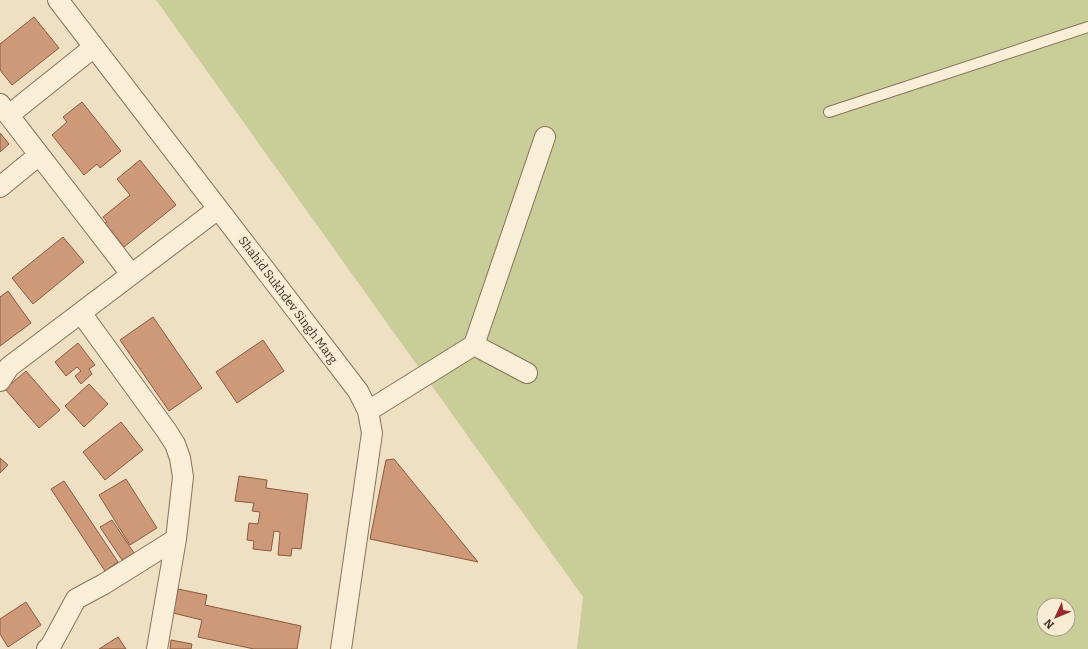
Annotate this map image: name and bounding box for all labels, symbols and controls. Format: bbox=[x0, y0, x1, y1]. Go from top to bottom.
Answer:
street label: Shahid Sukhdev Singh Marg bbox=[236, 234, 341, 367]
north arrow bbox=[1036, 597, 1076, 637]
text: N bbox=[1041, 616, 1057, 631]

